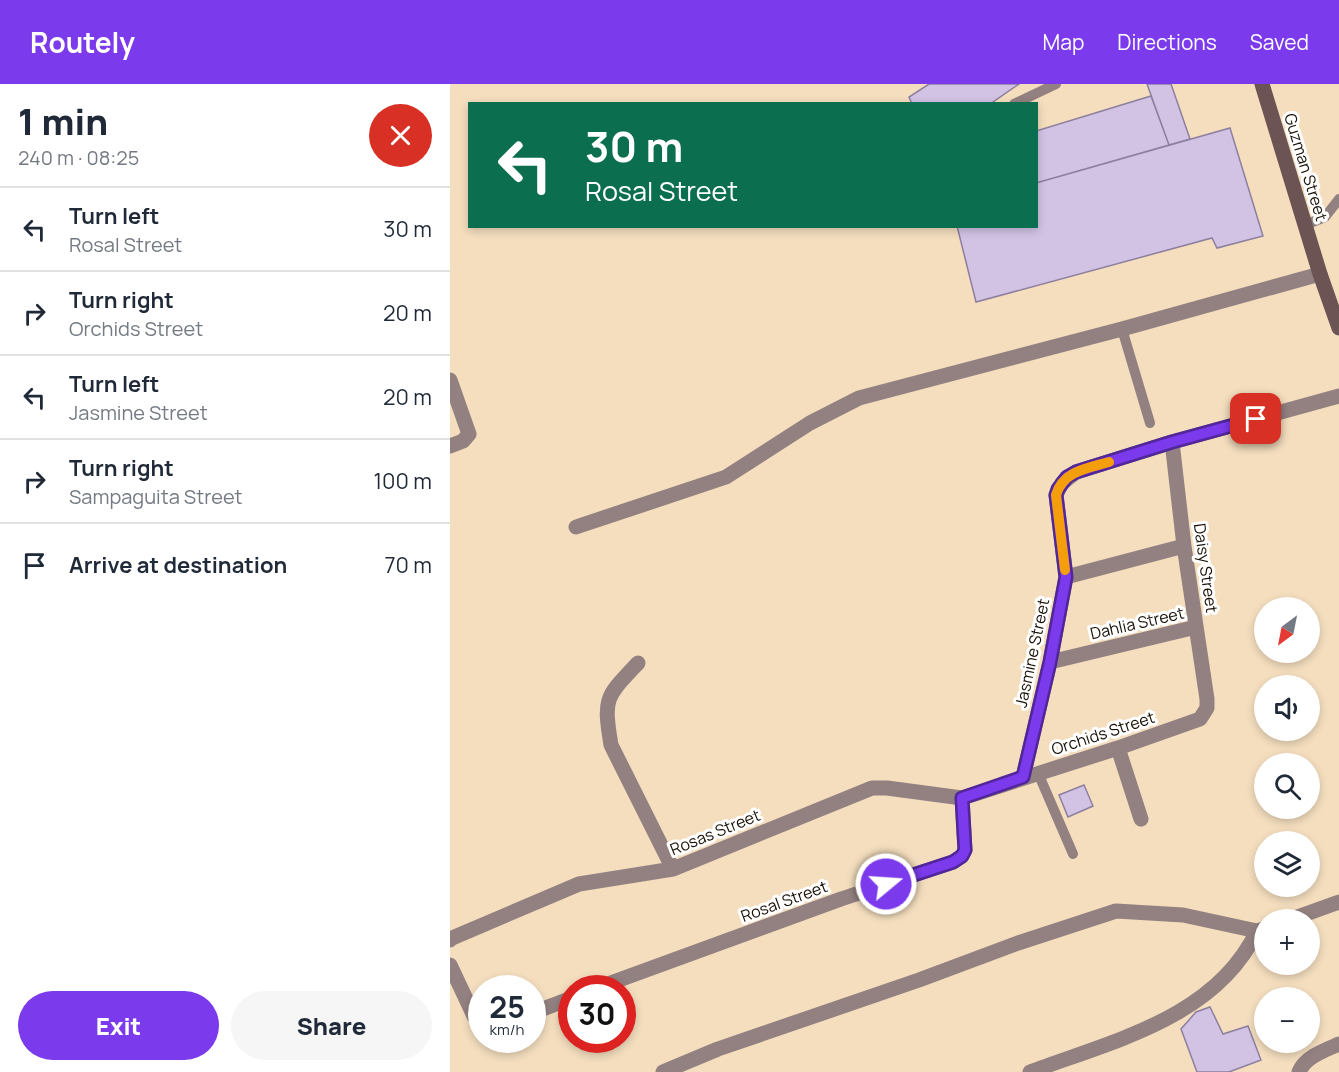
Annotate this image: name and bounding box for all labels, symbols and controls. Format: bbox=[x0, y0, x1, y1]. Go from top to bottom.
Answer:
text: Routely bbox=[30, 23, 135, 61]
text: Map bbox=[1043, 28, 1084, 56]
text: Directions bbox=[1117, 28, 1217, 56]
text: Saved bbox=[1250, 28, 1309, 56]
text: 1 min bbox=[18, 97, 108, 146]
button: close bbox=[369, 104, 432, 167]
street label: Guzman Street bbox=[1279, 111, 1333, 223]
text: 30 m bbox=[585, 117, 683, 175]
icon: left bbox=[486, 126, 564, 204]
text: 240 m · 08:25 bbox=[18, 144, 139, 171]
text: Rosal Street bbox=[585, 172, 738, 209]
text: Turn left bbox=[69, 201, 159, 231]
icon: left bbox=[18, 213, 51, 246]
text: 30 m bbox=[383, 214, 432, 244]
text: Rosal Street bbox=[69, 231, 182, 258]
text: Turn right bbox=[69, 285, 174, 315]
icon: right bbox=[18, 297, 51, 330]
text: 20 m bbox=[383, 298, 432, 328]
text: Orchids Street bbox=[69, 315, 203, 342]
text: Turn left bbox=[69, 369, 159, 399]
icon: left bbox=[18, 381, 51, 414]
text: 20 m bbox=[383, 382, 432, 412]
pin bbox=[1230, 393, 1281, 444]
text: Jasmine Street bbox=[69, 399, 208, 426]
icon: arrive bbox=[1239, 402, 1272, 435]
text: Turn right bbox=[69, 453, 174, 483]
icon: right bbox=[18, 465, 51, 498]
text: 100 m bbox=[374, 466, 432, 496]
text: Sampaguita Street bbox=[69, 483, 243, 510]
street label: Daisy Street bbox=[1189, 522, 1223, 614]
icon: arrive bbox=[18, 549, 51, 582]
text: Arrive at destination bbox=[69, 550, 287, 580]
text: 70 m bbox=[384, 550, 432, 580]
street label: Jasmine Street bbox=[1010, 596, 1054, 710]
north arrow bbox=[1254, 597, 1320, 663]
map controls bbox=[1254, 597, 1320, 1053]
street label: Dahlia Street bbox=[1088, 602, 1186, 644]
button: sound bbox=[1254, 675, 1320, 741]
street label: Orchids Street bbox=[1049, 706, 1157, 760]
button: search bbox=[1254, 753, 1320, 819]
street label: Rosas Street bbox=[667, 804, 763, 860]
button: layers bbox=[1254, 831, 1320, 897]
position arrow bbox=[854, 852, 918, 916]
street label: Rosal Street bbox=[738, 875, 830, 927]
button: + bbox=[1254, 909, 1320, 975]
speed limit sign: 30 bbox=[558, 975, 636, 1053]
text: 25 bbox=[489, 986, 525, 1027]
button: − bbox=[1254, 987, 1320, 1053]
button: Exit bbox=[18, 991, 219, 1060]
button: Share bbox=[231, 991, 432, 1060]
text: km/h bbox=[490, 1019, 524, 1040]

